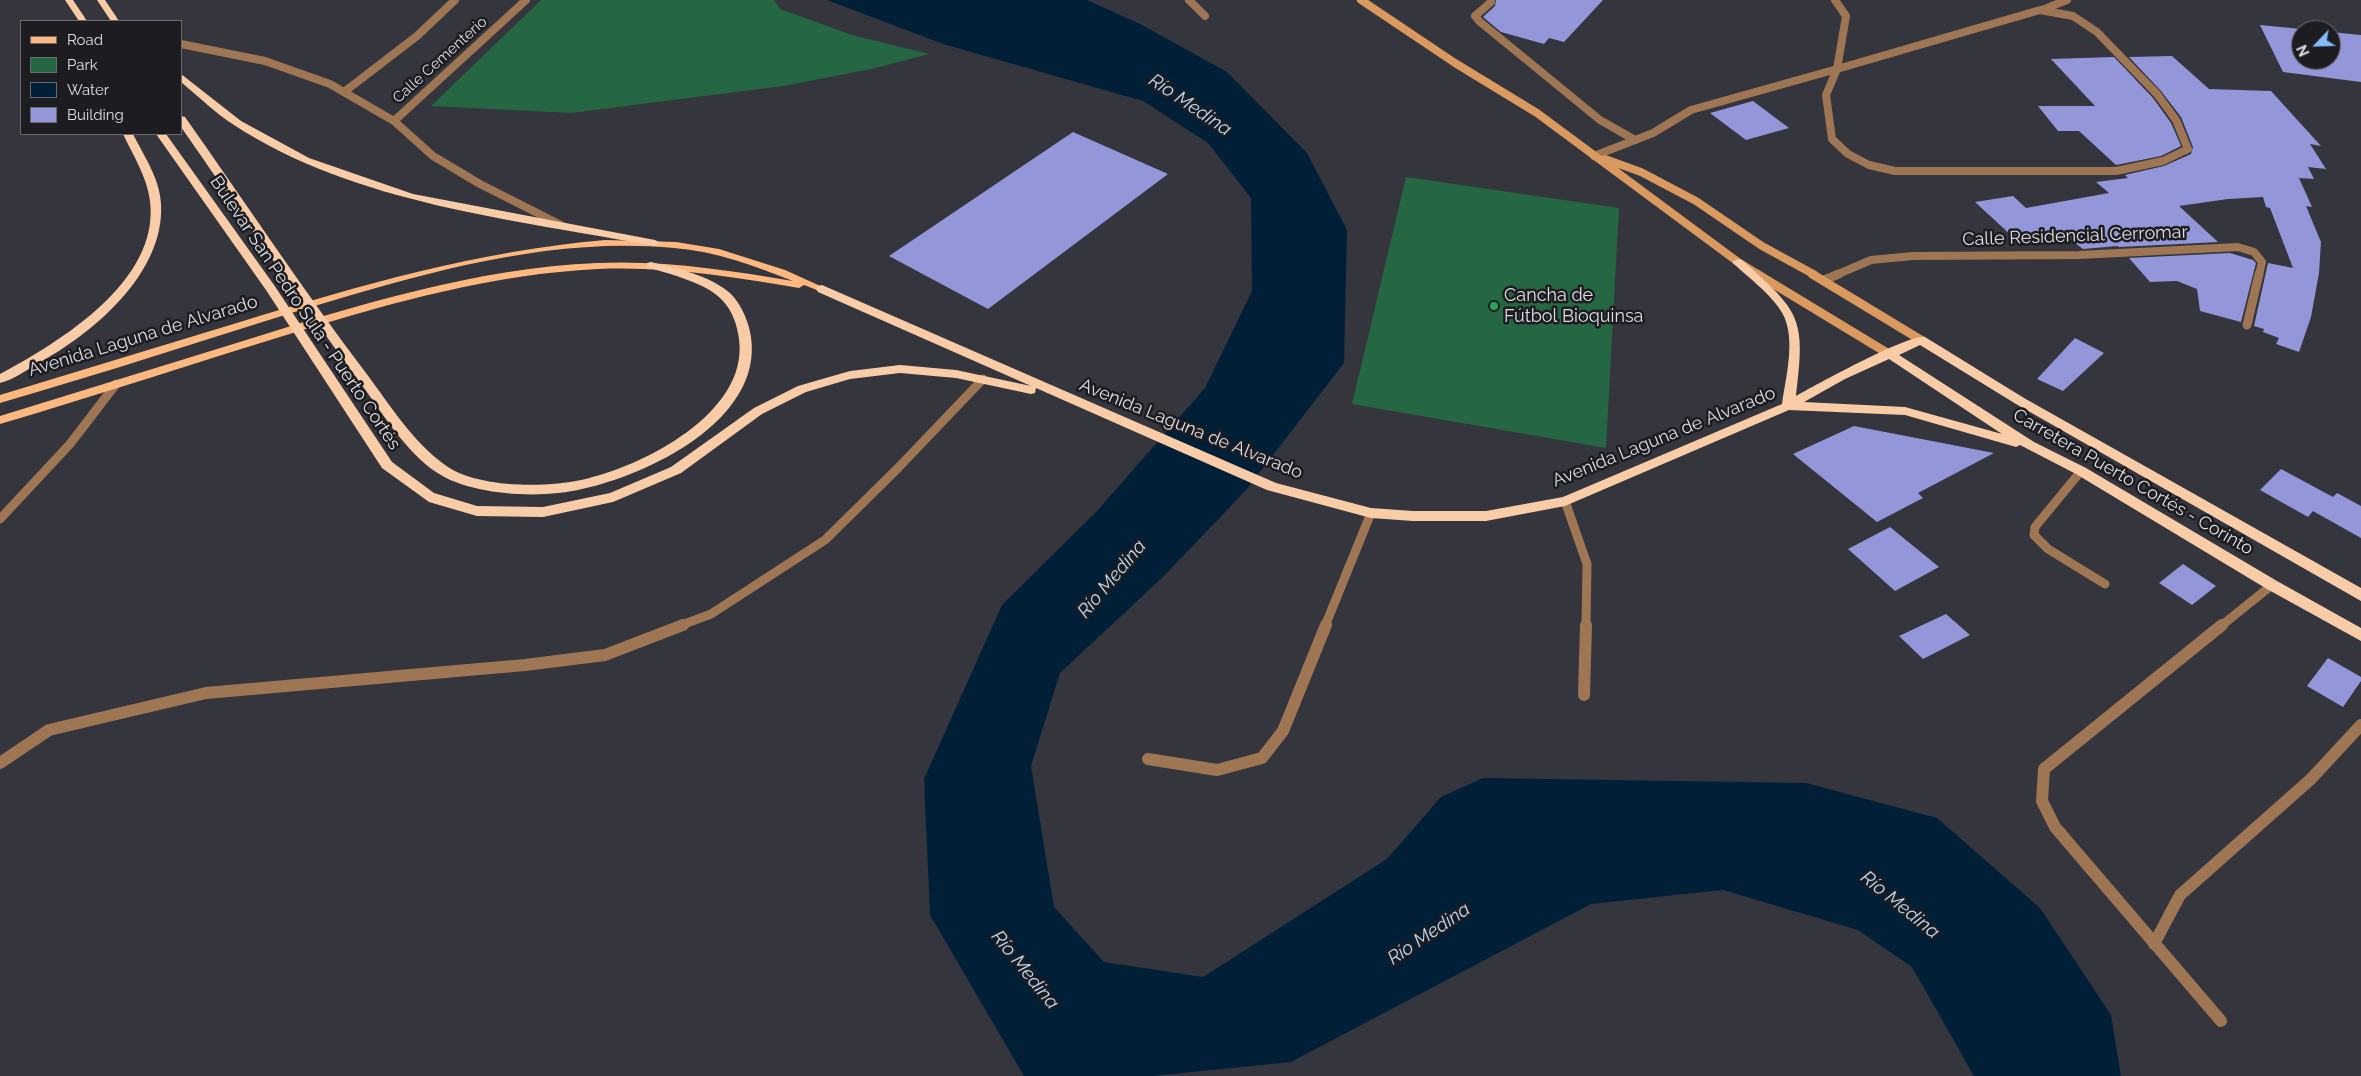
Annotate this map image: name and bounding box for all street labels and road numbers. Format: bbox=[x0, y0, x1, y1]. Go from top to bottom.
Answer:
street label: Calle Cementerio bbox=[389, 13, 491, 107]
street label: Bulevar San Pedro Sula - Puerto Cortés bbox=[205, 172, 405, 454]
street label: Calle Residencial Cerromar bbox=[1962, 221, 2188, 251]
street label: Avenida Laguna de Alvarado bbox=[26, 291, 260, 381]
street label: Avenida Laguna de Alvarado bbox=[1076, 374, 1306, 484]
street label: Avenida Laguna de Alvarado bbox=[1549, 382, 1779, 492]
street label: Carretera Puerto Cortés - Corinto bbox=[2009, 404, 2257, 560]

